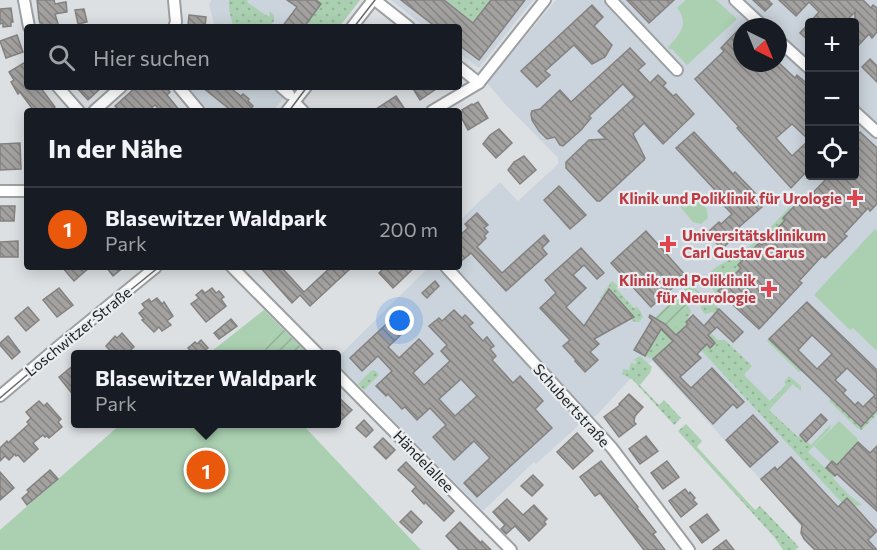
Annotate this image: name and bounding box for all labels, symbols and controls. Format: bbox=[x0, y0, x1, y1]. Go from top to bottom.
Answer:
north arrow bbox=[733, 18, 787, 72]
map controls bbox=[805, 18, 859, 180]
button: + bbox=[805, 18, 859, 72]
search box bbox=[24, 24, 462, 90]
icon: search bbox=[45, 41, 78, 74]
text: Hier suchen bbox=[93, 44, 210, 71]
button: − bbox=[805, 72, 859, 126]
button: locate bbox=[805, 126, 859, 180]
text: In der Nähe bbox=[48, 132, 183, 163]
place label: Klinik und Poliklinik für Urologie bbox=[619, 189, 842, 207]
marker: Klinik und Poliklinik für Urologie bbox=[846, 189, 864, 207]
text: Blasewitzer Waldpark bbox=[105, 204, 327, 231]
text: 1 bbox=[63, 217, 72, 241]
text: 200 m bbox=[380, 217, 438, 241]
place label: Universitätsklinikum Carl Gustav Carus bbox=[682, 226, 826, 261]
text: Park bbox=[105, 231, 147, 255]
marker: Universitätsklinikum Carl Gustav Carus bbox=[659, 235, 677, 253]
place label: Klinik und Poliklinik für Neurologie bbox=[619, 271, 756, 306]
marker: Klinik und Poliklinik für Neurologie bbox=[760, 280, 778, 298]
street label: Loschwitzer Straße bbox=[21, 282, 135, 379]
your location bbox=[385, 306, 414, 335]
popup bbox=[71, 350, 341, 428]
street label: Schubertstraße bbox=[530, 360, 614, 450]
text: Blasewitzer Waldpark bbox=[95, 364, 317, 391]
text: Park bbox=[95, 391, 137, 415]
street label: Händelallee bbox=[390, 426, 458, 496]
pin: 1 bbox=[186, 448, 226, 492]

